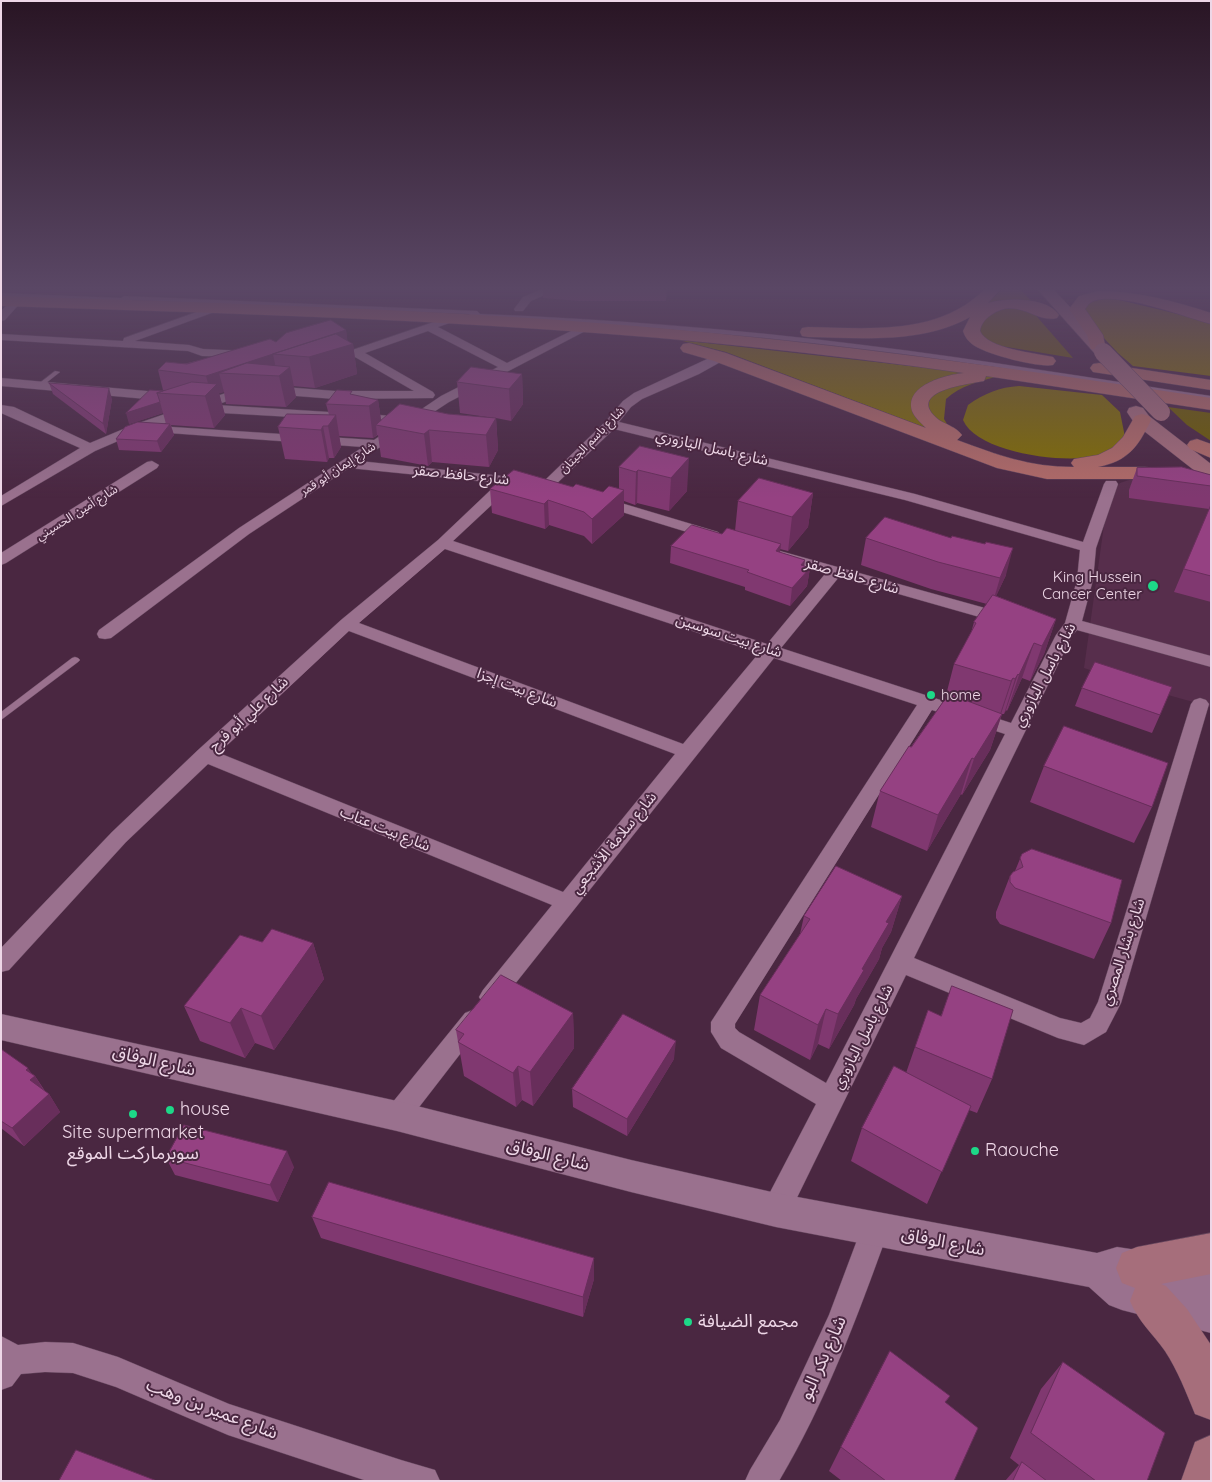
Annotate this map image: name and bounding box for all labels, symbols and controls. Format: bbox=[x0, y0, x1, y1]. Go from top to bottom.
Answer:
street label: شارع باسم الجيتان bbox=[557, 404, 627, 476]
street label: شارع باسل اليازوري bbox=[654, 426, 770, 470]
street label: شارع إيمان أبو قمر bbox=[298, 439, 378, 499]
street label: شارع حافظ صقر bbox=[412, 461, 510, 489]
street label: شارع أمين الحسيني bbox=[34, 482, 120, 544]
street label: شارع حافظ صقر bbox=[803, 554, 901, 598]
place label: King Hussein Cancer Center bbox=[1042, 568, 1142, 603]
marker: King Hussein Cancer Center bbox=[1146, 579, 1160, 593]
street label: شارع بيت سوسين bbox=[674, 610, 784, 662]
street label: شارع باسل اليازوري bbox=[1010, 620, 1080, 730]
street label: شارع بيت إجزا bbox=[474, 664, 560, 712]
street label: شارع علي أبو فرح bbox=[206, 673, 292, 755]
place label: home bbox=[941, 686, 981, 704]
marker: home bbox=[925, 689, 937, 701]
street label: شارع سلامة الأشجعي bbox=[567, 788, 661, 898]
street label: شارع بيت عتاب bbox=[337, 803, 433, 855]
street label: شارع بشار المصري bbox=[1097, 896, 1149, 1008]
street label: شارع باسل اليازوري bbox=[829, 982, 897, 1092]
street label: شارع الوفاق bbox=[110, 1041, 198, 1081]
place label: house bbox=[180, 1099, 230, 1121]
marker: house bbox=[164, 1104, 176, 1116]
marker: Site supermarket سوبرماركت الموقع bbox=[127, 1108, 139, 1120]
place label: Site supermarket سوبرماركت الموقع bbox=[62, 1122, 204, 1164]
street label: شارع الوفاق bbox=[504, 1134, 592, 1176]
place label: Raouche bbox=[985, 1140, 1059, 1162]
marker: Raouche bbox=[969, 1145, 981, 1157]
street label: شارع الوفاق bbox=[899, 1223, 987, 1261]
place label: مجمع الضيافة bbox=[698, 1311, 799, 1333]
street label: شارع بكر البو bbox=[795, 1313, 851, 1403]
marker: مجمع الضيافة bbox=[682, 1316, 694, 1328]
street label: شارع عمير بن وهب bbox=[143, 1374, 281, 1444]

